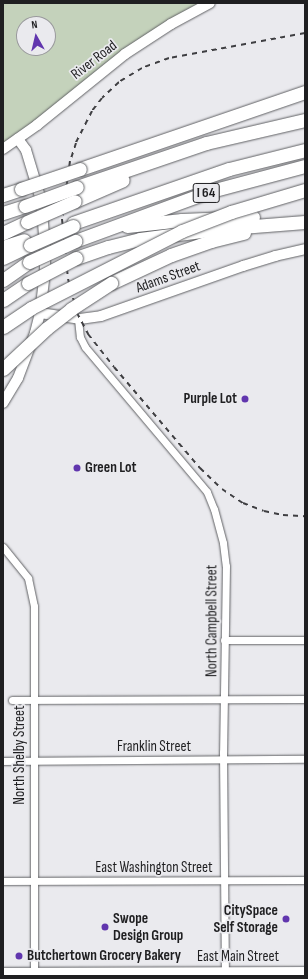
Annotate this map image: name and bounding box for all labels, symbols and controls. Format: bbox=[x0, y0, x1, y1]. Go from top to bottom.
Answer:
north arrow bbox=[16, 16, 56, 56]
text: N bbox=[31, 18, 38, 31]
street label: River Road bbox=[68, 37, 120, 83]
road number: I 64 bbox=[192, 181, 220, 205]
street label: Adams Street bbox=[133, 257, 203, 297]
place label: Purple Lot bbox=[183, 390, 237, 408]
marker: Purple Lot bbox=[240, 394, 250, 404]
place label: Green Lot bbox=[85, 459, 136, 477]
marker: Green Lot bbox=[72, 463, 82, 473]
street label: North Campbell Street bbox=[203, 565, 221, 677]
street label: North Shelby Street bbox=[11, 705, 29, 805]
street label: Franklin Street bbox=[117, 738, 191, 756]
street label: East Washington Street bbox=[95, 859, 213, 877]
place label: CitySpace Self Storage bbox=[213, 901, 278, 936]
place label: Swope Design Group bbox=[113, 909, 183, 944]
marker: CitySpace Self Storage bbox=[281, 914, 291, 924]
marker: Swope Design Group bbox=[100, 922, 110, 932]
place label: Butchertown Grocery Bakery bbox=[27, 947, 181, 965]
street label: East Main Street bbox=[197, 948, 279, 966]
marker: Butchertown Grocery Bakery bbox=[14, 951, 24, 961]

